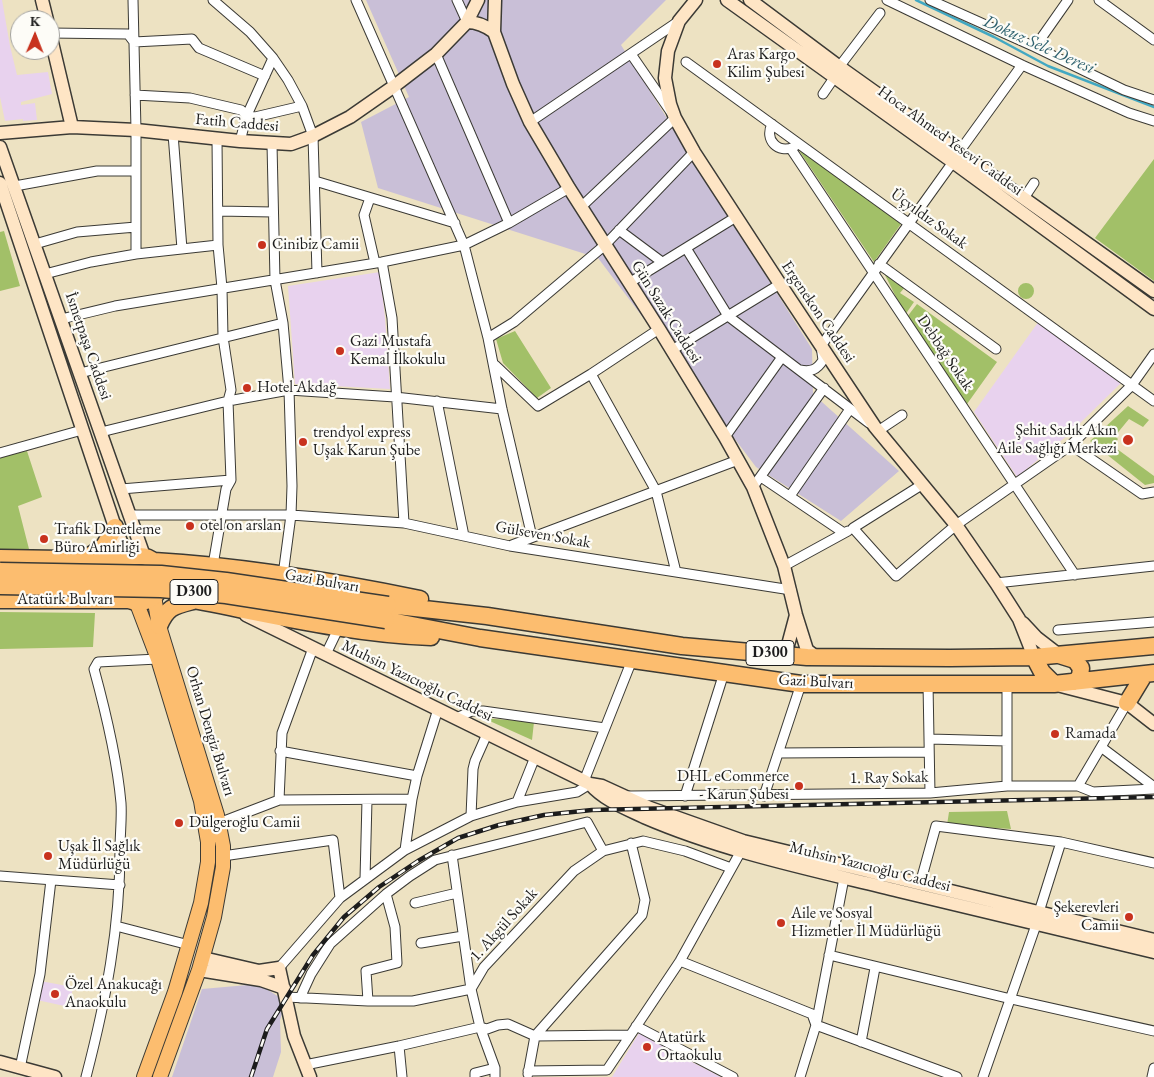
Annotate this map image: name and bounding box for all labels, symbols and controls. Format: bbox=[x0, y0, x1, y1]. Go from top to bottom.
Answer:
north arrow bbox=[10, 10, 60, 60]
water label: Dokuz Sele Deresi bbox=[980, 11, 1098, 79]
text: K bbox=[30, 12, 41, 30]
place label: Aras Kargo Kilim Şubesi bbox=[727, 45, 805, 83]
marker: Aras Kargo Kilim Şubesi bbox=[711, 58, 723, 70]
street label: Hoca Ahmed Yesevi Caddesi bbox=[874, 82, 1026, 200]
street label: Fatih Caddesi bbox=[194, 110, 280, 136]
street label: Üçyıldız Sokak bbox=[887, 185, 971, 253]
place label: Cinibiz Camii bbox=[272, 235, 359, 255]
marker: Cinibiz Camii bbox=[256, 239, 268, 251]
street label: Gün Sazak Caddesi bbox=[627, 257, 705, 367]
street label: Ergenekon Caddesi bbox=[777, 257, 859, 367]
street label: İsmetpaşa Caddesi bbox=[61, 290, 115, 402]
street label: Debbağ Sokak bbox=[913, 311, 977, 395]
place label: Gazi Mustafa Kemal İlkokulu bbox=[350, 332, 446, 370]
marker: Gazi Mustafa Kemal İlkokulu bbox=[334, 345, 346, 357]
place label: Hotel Akdağ bbox=[257, 378, 336, 398]
marker: Hotel Akdağ bbox=[241, 382, 253, 394]
place label: Şehit Sadık Akın Aile Sağlığı Merkezi bbox=[997, 421, 1117, 459]
place label: trendyol express Uşak Karun Şube bbox=[313, 423, 420, 461]
marker: Şehit Sadık Akın Aile Sağlığı Merkezi bbox=[1121, 433, 1135, 447]
marker: trendyol express Uşak Karun Şube bbox=[297, 436, 309, 448]
place label: otel on arslan bbox=[200, 516, 281, 536]
street label: Gülseven Sokak bbox=[494, 517, 592, 553]
place label: Trafik Denetleme Büro Amirliği bbox=[54, 520, 161, 558]
marker: otel on arslan bbox=[184, 520, 196, 532]
marker: Trafik Denetleme Büro Amirliği bbox=[38, 533, 50, 545]
street label: Gazi Bulvarı bbox=[283, 565, 361, 597]
road number: D300 bbox=[170, 580, 218, 604]
street label: Atatürk Bulvarı bbox=[17, 590, 113, 610]
street label: Muhsin Yazıcıoğlu Caddesi bbox=[339, 636, 495, 726]
road number: D300 bbox=[746, 640, 794, 666]
street label: Orhan Dengiz Bulvarı bbox=[181, 664, 239, 798]
street label: Gazi Bulvarı bbox=[778, 670, 854, 694]
place label: Ramada bbox=[1065, 724, 1116, 744]
marker: Ramada bbox=[1049, 728, 1061, 740]
place label: DHL eCommerce - Karun Şubesi bbox=[677, 767, 789, 805]
street label: 1. Ray Sokak bbox=[849, 768, 929, 788]
marker: DHL eCommerce - Karun Şubesi bbox=[793, 780, 805, 792]
place label: Dülgeroğlu Camii bbox=[189, 813, 300, 833]
marker: Dülgeroğlu Camii bbox=[173, 817, 185, 829]
place label: Uşak İl Sağlık Müdürlüğü bbox=[58, 837, 141, 875]
street label: Muhsin Yazıcıoğlu Caddesi bbox=[787, 838, 953, 896]
marker: Uşak İl Sağlık Müdürlüğü bbox=[42, 850, 54, 862]
street label: 1. Akgül Sokak bbox=[466, 884, 542, 966]
place label: Şekerevleri Camii bbox=[1054, 898, 1119, 936]
place label: Aile ve Sosyal Hizmetler İl Müdürlüğü bbox=[791, 904, 941, 942]
marker: Şekerevleri Camii bbox=[1123, 911, 1135, 923]
marker: Aile ve Sosyal Hizmetler İl Müdürlüğü bbox=[775, 917, 787, 929]
place label: Özel Anakucağı Anaokulu bbox=[65, 975, 162, 1013]
marker: Özel Anakucağı Anaokulu bbox=[49, 988, 61, 1000]
place label: Atatürk Ortaokulu bbox=[657, 1028, 722, 1066]
marker: Atatürk Ortaokulu bbox=[641, 1041, 653, 1053]

